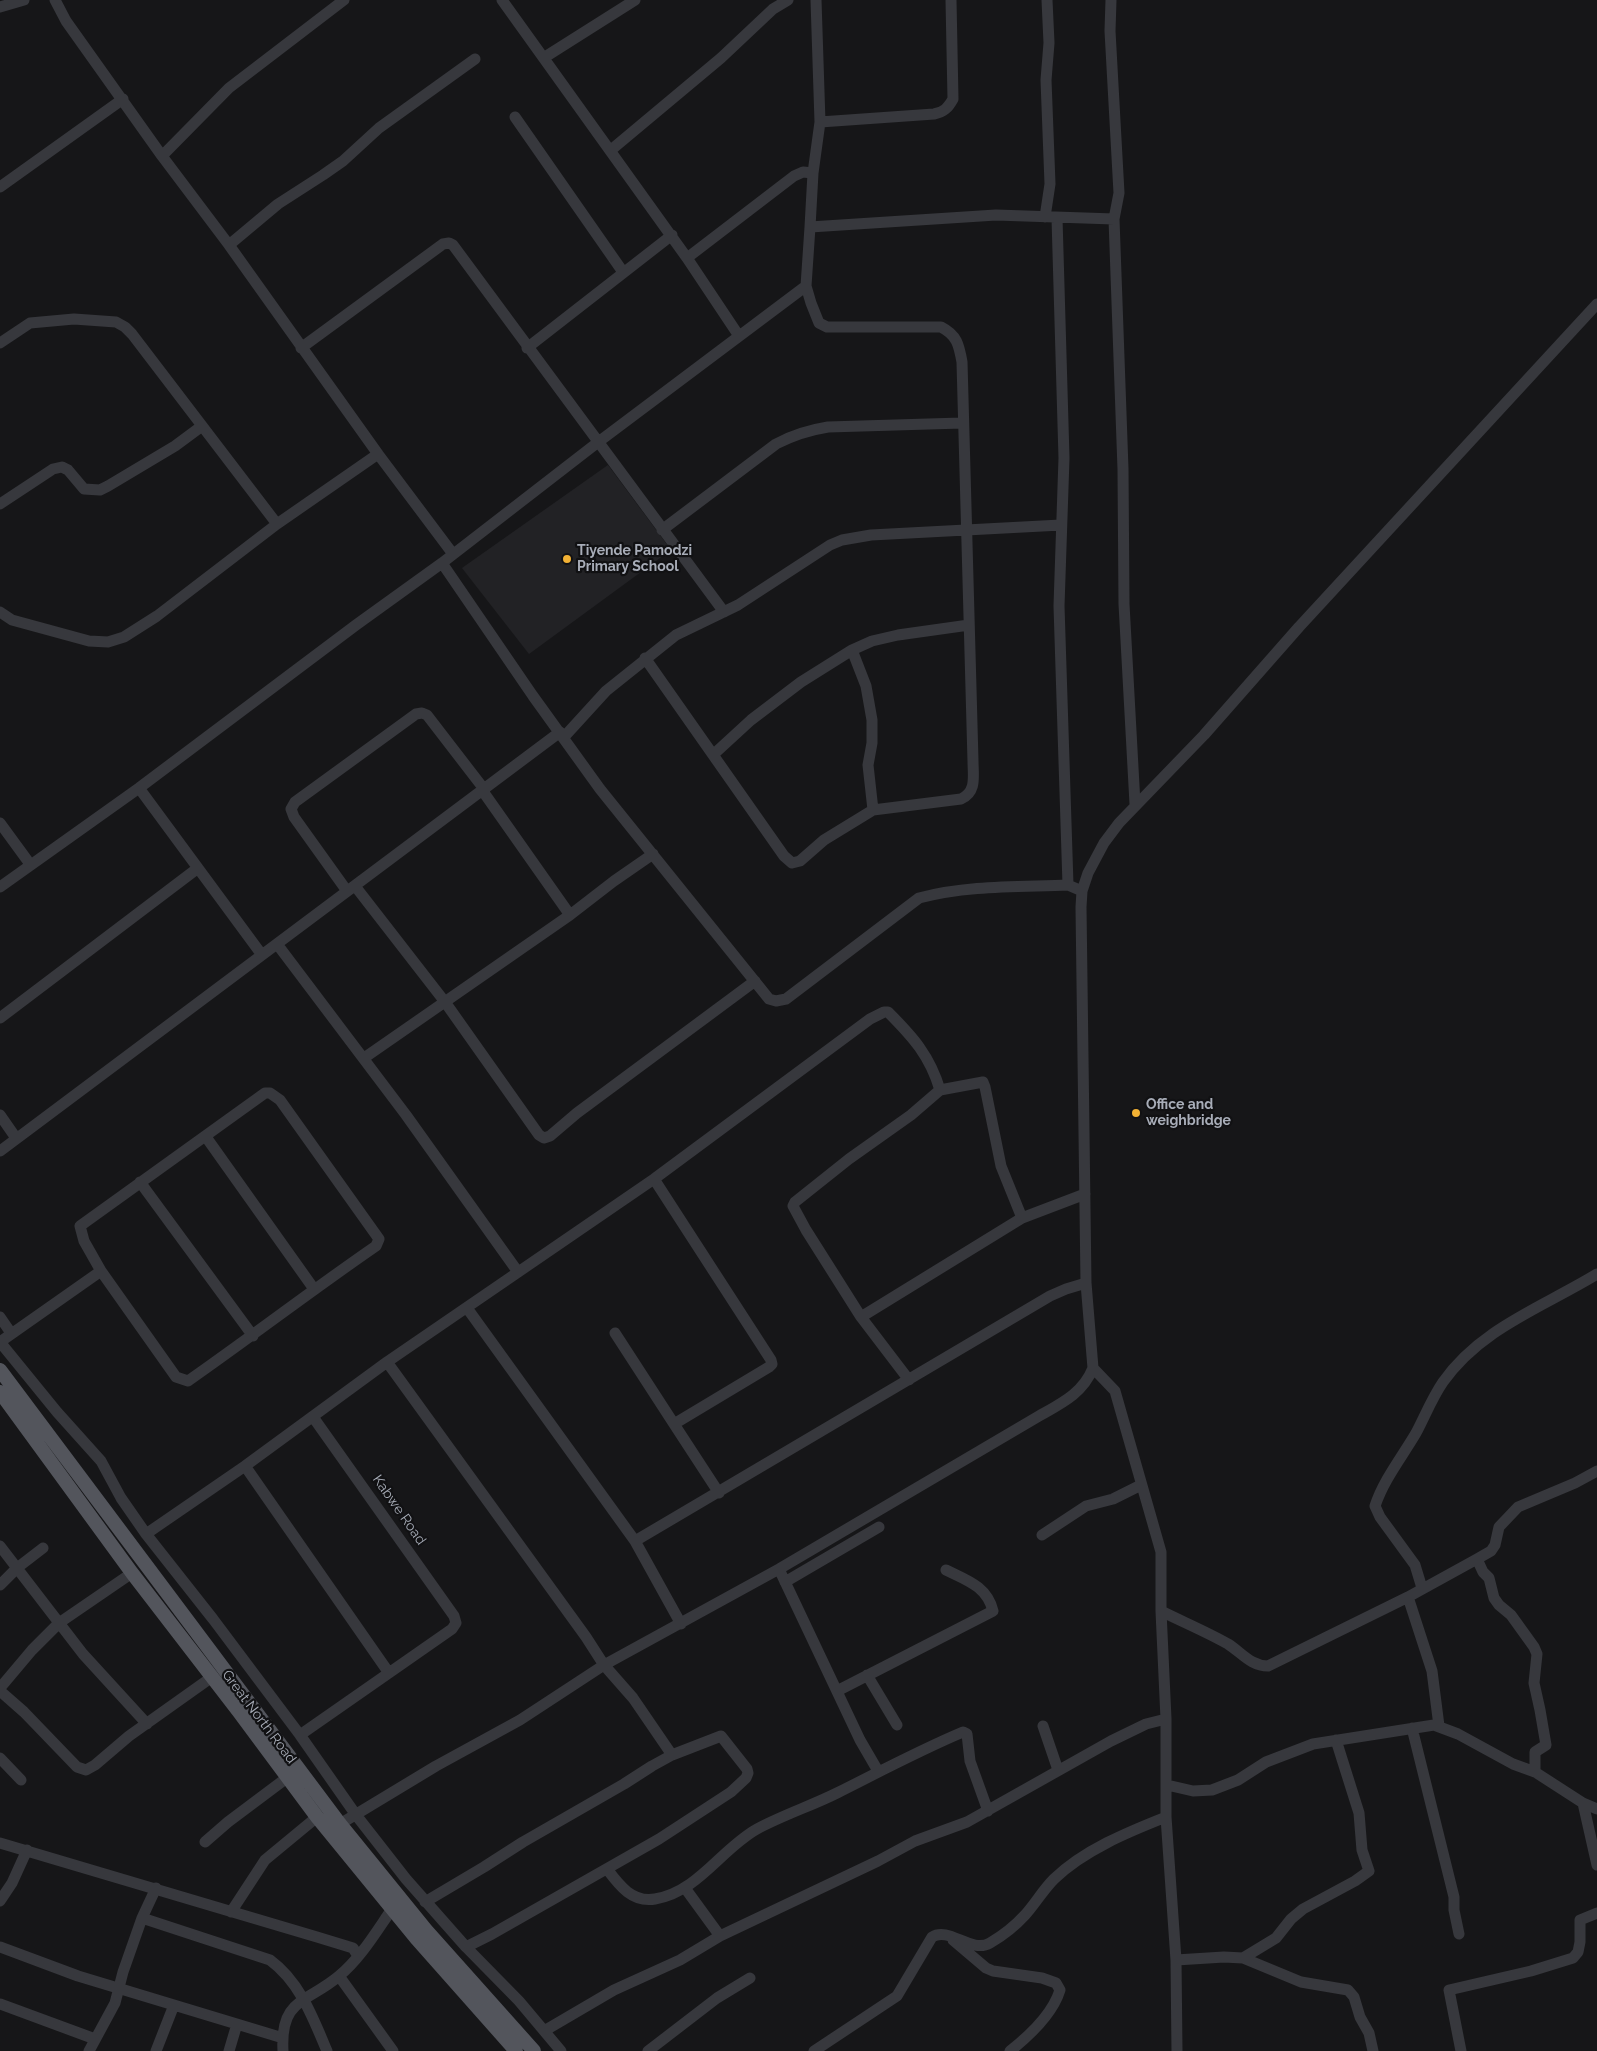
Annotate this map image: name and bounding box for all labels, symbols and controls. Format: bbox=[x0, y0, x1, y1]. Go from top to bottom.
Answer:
place label: Tiyende Pamodzi Primary School bbox=[577, 543, 692, 576]
marker: Tiyende Pamodzi Primary School bbox=[561, 553, 573, 565]
place label: Office and weighbridge bbox=[1146, 1097, 1231, 1130]
marker: Office and weighbridge bbox=[1130, 1107, 1142, 1119]
street label: Kabwe Road bbox=[369, 1472, 429, 1548]
street label: Great North Road bbox=[218, 1667, 300, 1767]

